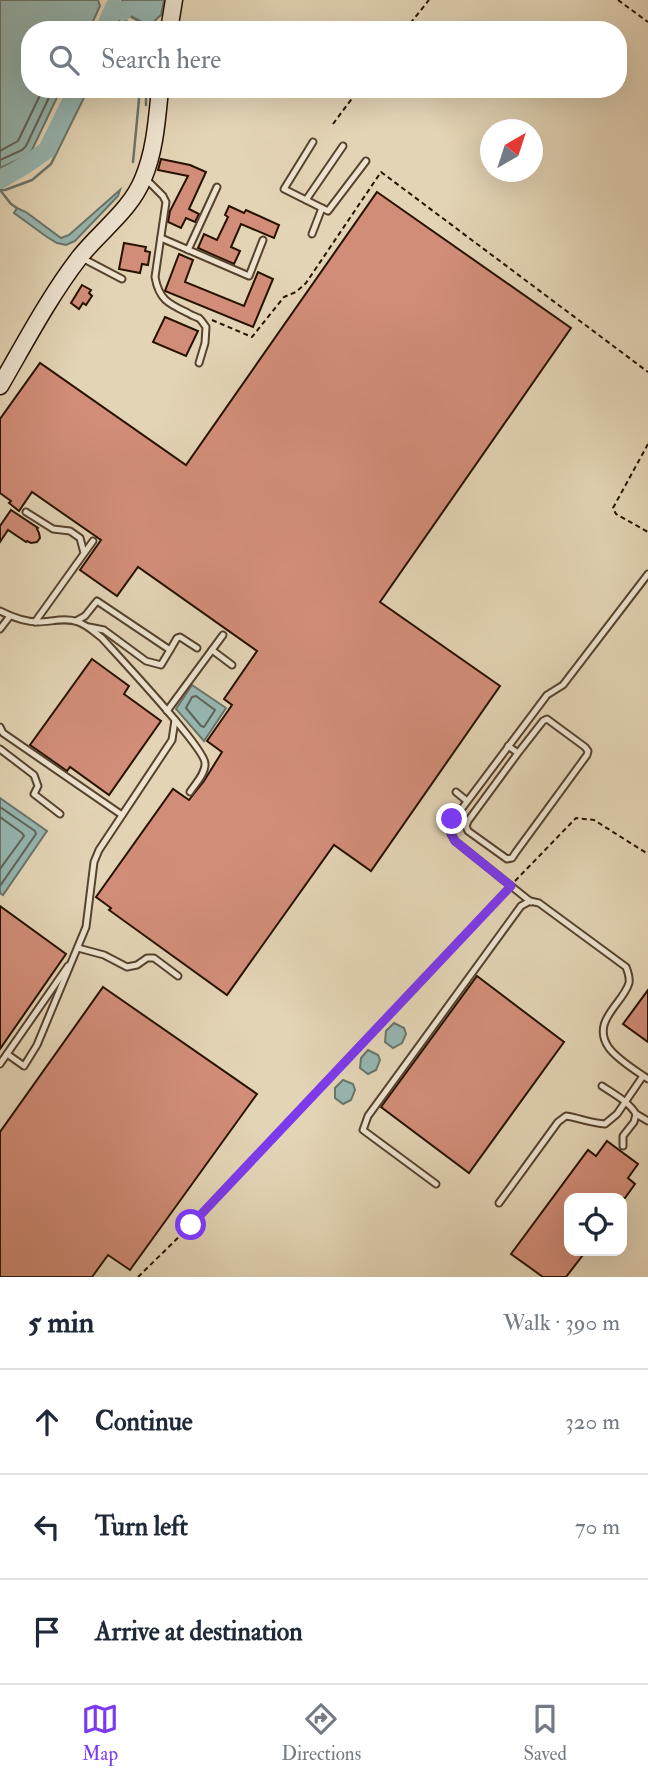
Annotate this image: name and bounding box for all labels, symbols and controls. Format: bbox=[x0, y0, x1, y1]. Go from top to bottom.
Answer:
search box bbox=[21, 21, 627, 98]
icon: search bbox=[45, 41, 83, 79]
text: Search here bbox=[101, 44, 221, 76]
north arrow bbox=[480, 119, 543, 182]
route end bbox=[436, 803, 467, 834]
map controls bbox=[564, 1193, 627, 1256]
button: locate bbox=[564, 1193, 627, 1256]
route start bbox=[175, 1209, 206, 1240]
text: 5 min bbox=[28, 1304, 94, 1341]
text: Walk · 390 m bbox=[503, 1308, 620, 1337]
icon: ahead bbox=[28, 1403, 66, 1441]
text: Continue bbox=[95, 1406, 193, 1438]
text: 320 m bbox=[565, 1407, 620, 1436]
icon: left bbox=[28, 1508, 66, 1546]
text: Turn left bbox=[95, 1511, 188, 1543]
text: 70 m bbox=[575, 1512, 620, 1541]
icon: arrive bbox=[28, 1613, 66, 1651]
text: Arrive at destination bbox=[95, 1616, 303, 1648]
tab: Map bbox=[81, 1700, 119, 1766]
tab: Directions bbox=[281, 1700, 361, 1766]
tab: Saved bbox=[523, 1700, 567, 1766]

